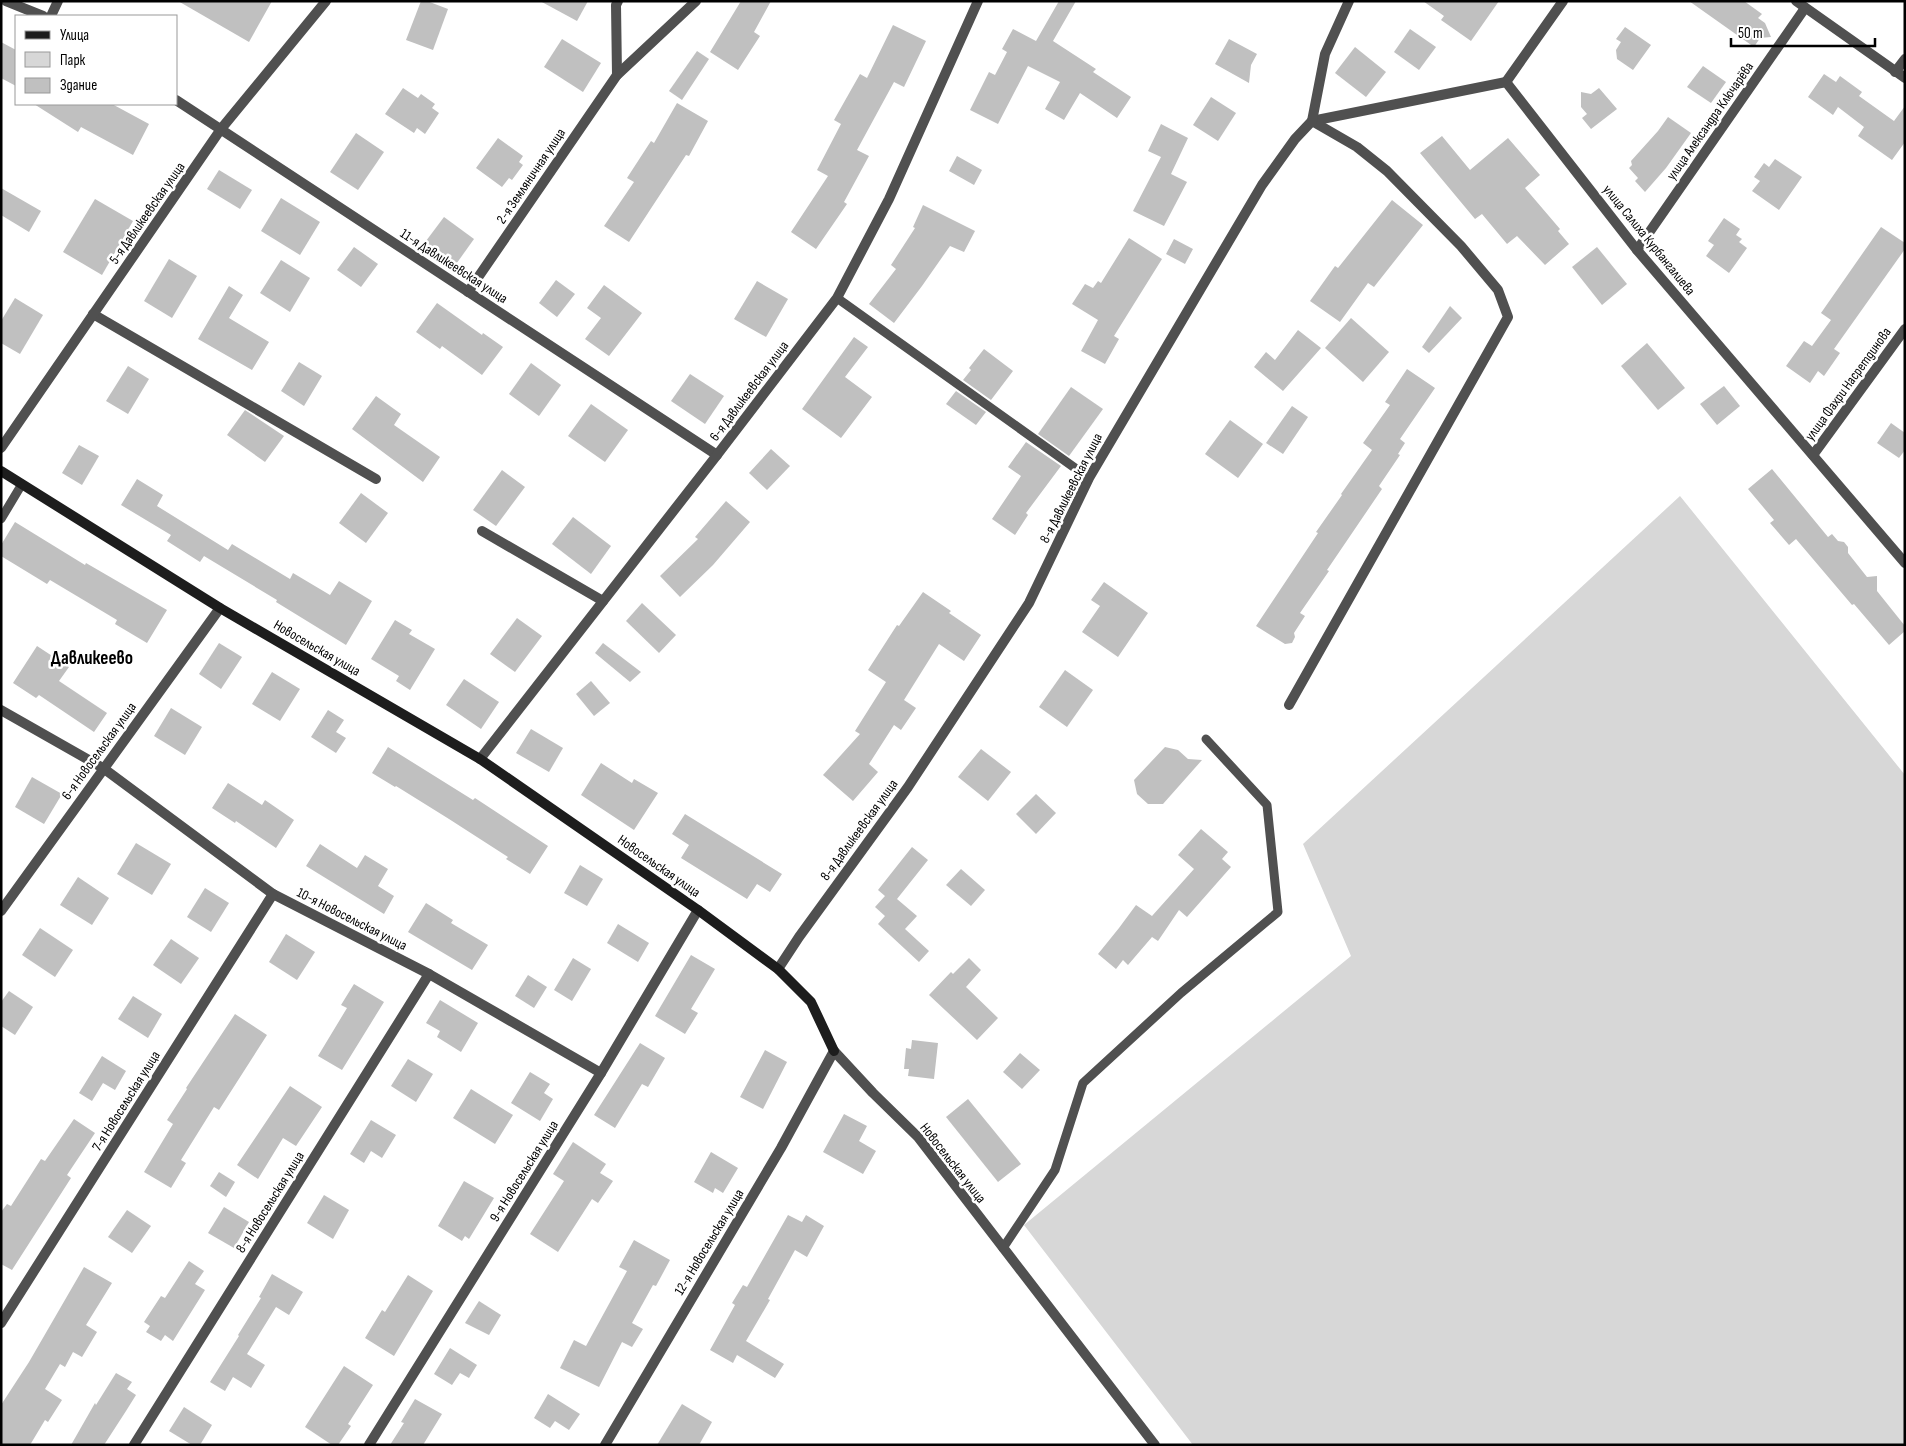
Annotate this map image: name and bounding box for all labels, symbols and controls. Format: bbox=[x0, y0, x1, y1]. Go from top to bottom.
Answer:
legend bbox=[15, 15, 178, 105]
scale bar bbox=[1731, 15, 1875, 47]
text: 50 m bbox=[1738, 24, 1763, 43]
text: Улица bbox=[60, 26, 89, 45]
text: Парк bbox=[60, 51, 86, 70]
street label: улица Александра Ключарёва bbox=[1663, 59, 1757, 183]
text: Здание bbox=[60, 76, 97, 95]
street label: 2-я Земляничная улица bbox=[493, 125, 569, 227]
street label: 5-я Давликеевская улица bbox=[105, 159, 189, 267]
street label: улица Салиха Курбангалиева bbox=[1599, 181, 1699, 299]
street label: 11-я Давликеевская улица bbox=[397, 225, 511, 307]
street label: улица Фахри Насретдинова bbox=[1801, 324, 1895, 444]
street label: 6-я Давликеевская улица bbox=[706, 338, 792, 444]
street label: 8-я Давликеевская улица bbox=[1036, 430, 1106, 546]
street label: Новосельская улица bbox=[271, 616, 363, 680]
district label: Давликеево bbox=[51, 647, 133, 670]
street label: 6-я Новосельская улица bbox=[58, 699, 140, 803]
street label: 8-я Давликеевская улица bbox=[817, 776, 901, 884]
street label: Новосельская улица bbox=[614, 831, 704, 901]
street label: 10-я Новосельская улица bbox=[294, 884, 410, 954]
street label: 7-я Новосельская улица bbox=[88, 1048, 164, 1154]
street label: 9-я Новосельская улица bbox=[486, 1117, 562, 1225]
street label: Новосельская улица bbox=[916, 1119, 990, 1207]
street label: 8-я Новосельская улица bbox=[232, 1148, 308, 1256]
street label: 12-я Новосельская улица bbox=[671, 1186, 747, 1298]

